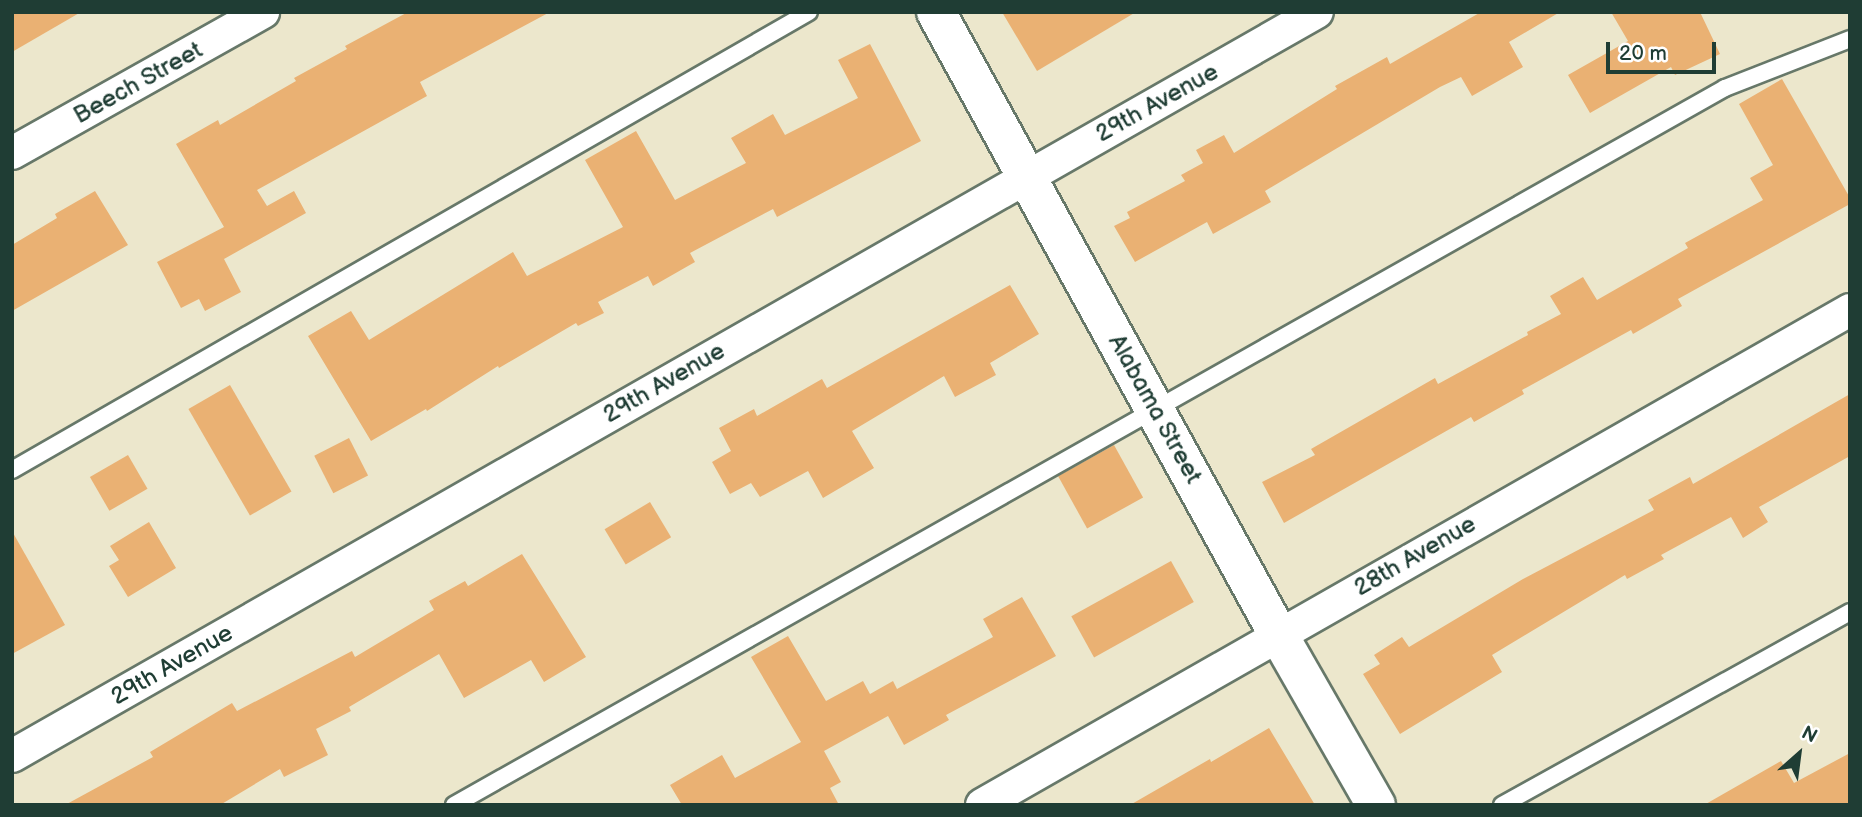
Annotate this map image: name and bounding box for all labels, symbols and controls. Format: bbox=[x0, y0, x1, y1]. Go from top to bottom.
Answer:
scale bar bbox=[1610, 28, 1720, 72]
street label: Beech Street bbox=[68, 36, 208, 130]
text: 20 m bbox=[1619, 41, 1667, 66]
street label: 29th Avenue bbox=[1091, 58, 1223, 148]
street label: Alabama Street bbox=[1102, 329, 1208, 489]
street label: 29th Avenue bbox=[598, 337, 730, 429]
street label: 28th Avenue bbox=[1349, 510, 1481, 602]
street label: 29th Avenue bbox=[106, 619, 238, 711]
north arrow bbox=[1764, 719, 1834, 789]
text: N bbox=[1797, 722, 1821, 749]

